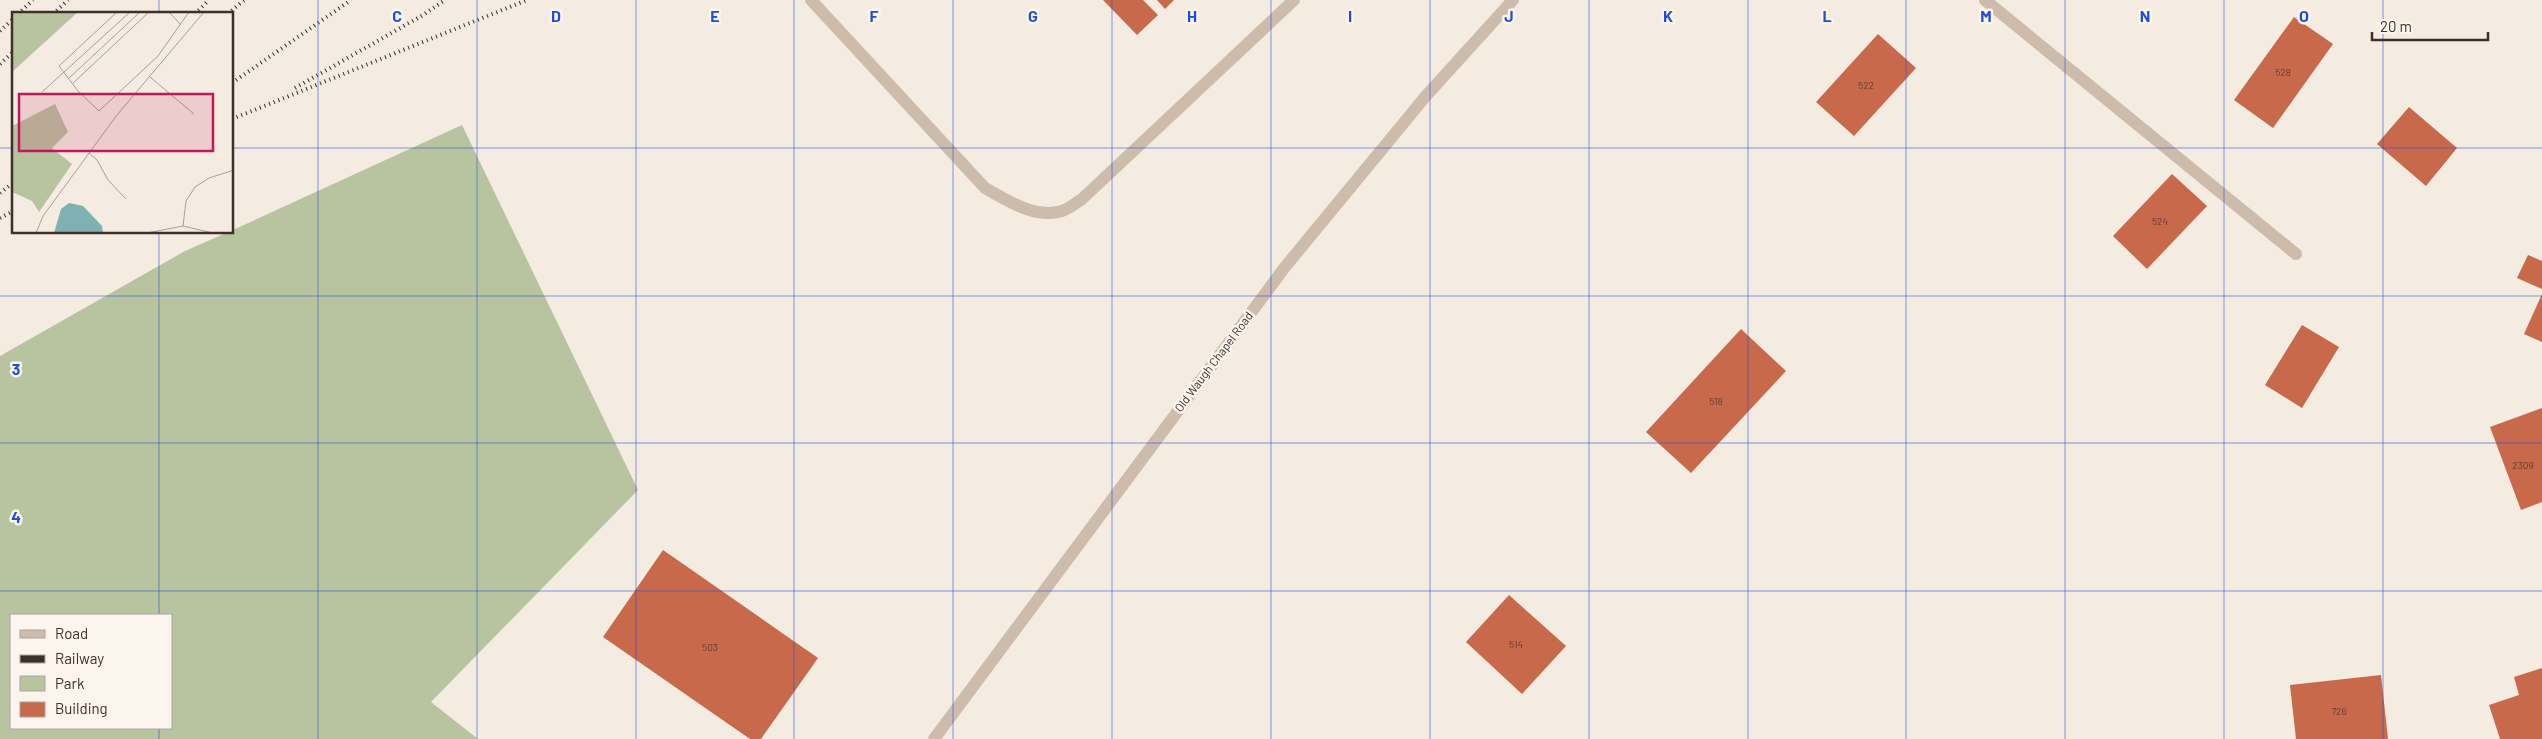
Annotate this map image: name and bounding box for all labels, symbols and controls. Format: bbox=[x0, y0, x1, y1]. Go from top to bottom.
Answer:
text: C bbox=[392, 6, 402, 25]
text: D bbox=[551, 6, 561, 25]
text: E bbox=[710, 6, 720, 25]
text: F bbox=[870, 6, 879, 25]
text: G bbox=[1028, 6, 1038, 25]
text: H bbox=[1187, 6, 1197, 25]
text: I bbox=[1348, 6, 1352, 25]
text: J bbox=[1504, 6, 1514, 25]
text: K bbox=[1663, 6, 1673, 25]
text: L bbox=[1822, 6, 1832, 25]
text: M bbox=[1980, 6, 1992, 25]
text: N bbox=[2140, 6, 2150, 25]
text: O bbox=[2299, 6, 2309, 25]
scale bar bbox=[2372, 10, 2488, 42]
inset map bbox=[12, 12, 234, 234]
text: 20 m bbox=[2380, 17, 2412, 35]
house number: 528 bbox=[2275, 66, 2291, 78]
house number: 522 bbox=[1858, 79, 1874, 91]
house number: 524 bbox=[2152, 215, 2168, 227]
street label: Old Waugh Chapel Road bbox=[1171, 309, 1255, 414]
text: 3 bbox=[12, 359, 20, 378]
house number: 518 bbox=[1709, 395, 1723, 407]
house number: 2309 bbox=[2512, 459, 2534, 471]
text: 4 bbox=[11, 507, 21, 526]
legend bbox=[10, 614, 172, 729]
text: Road bbox=[55, 624, 88, 642]
house number: 514 bbox=[1509, 638, 1523, 650]
house number: 503 bbox=[702, 641, 718, 653]
text: Railway bbox=[55, 649, 104, 667]
text: Park bbox=[55, 674, 85, 692]
text: Building bbox=[55, 699, 108, 717]
house number: 726 bbox=[2331, 705, 2347, 717]

